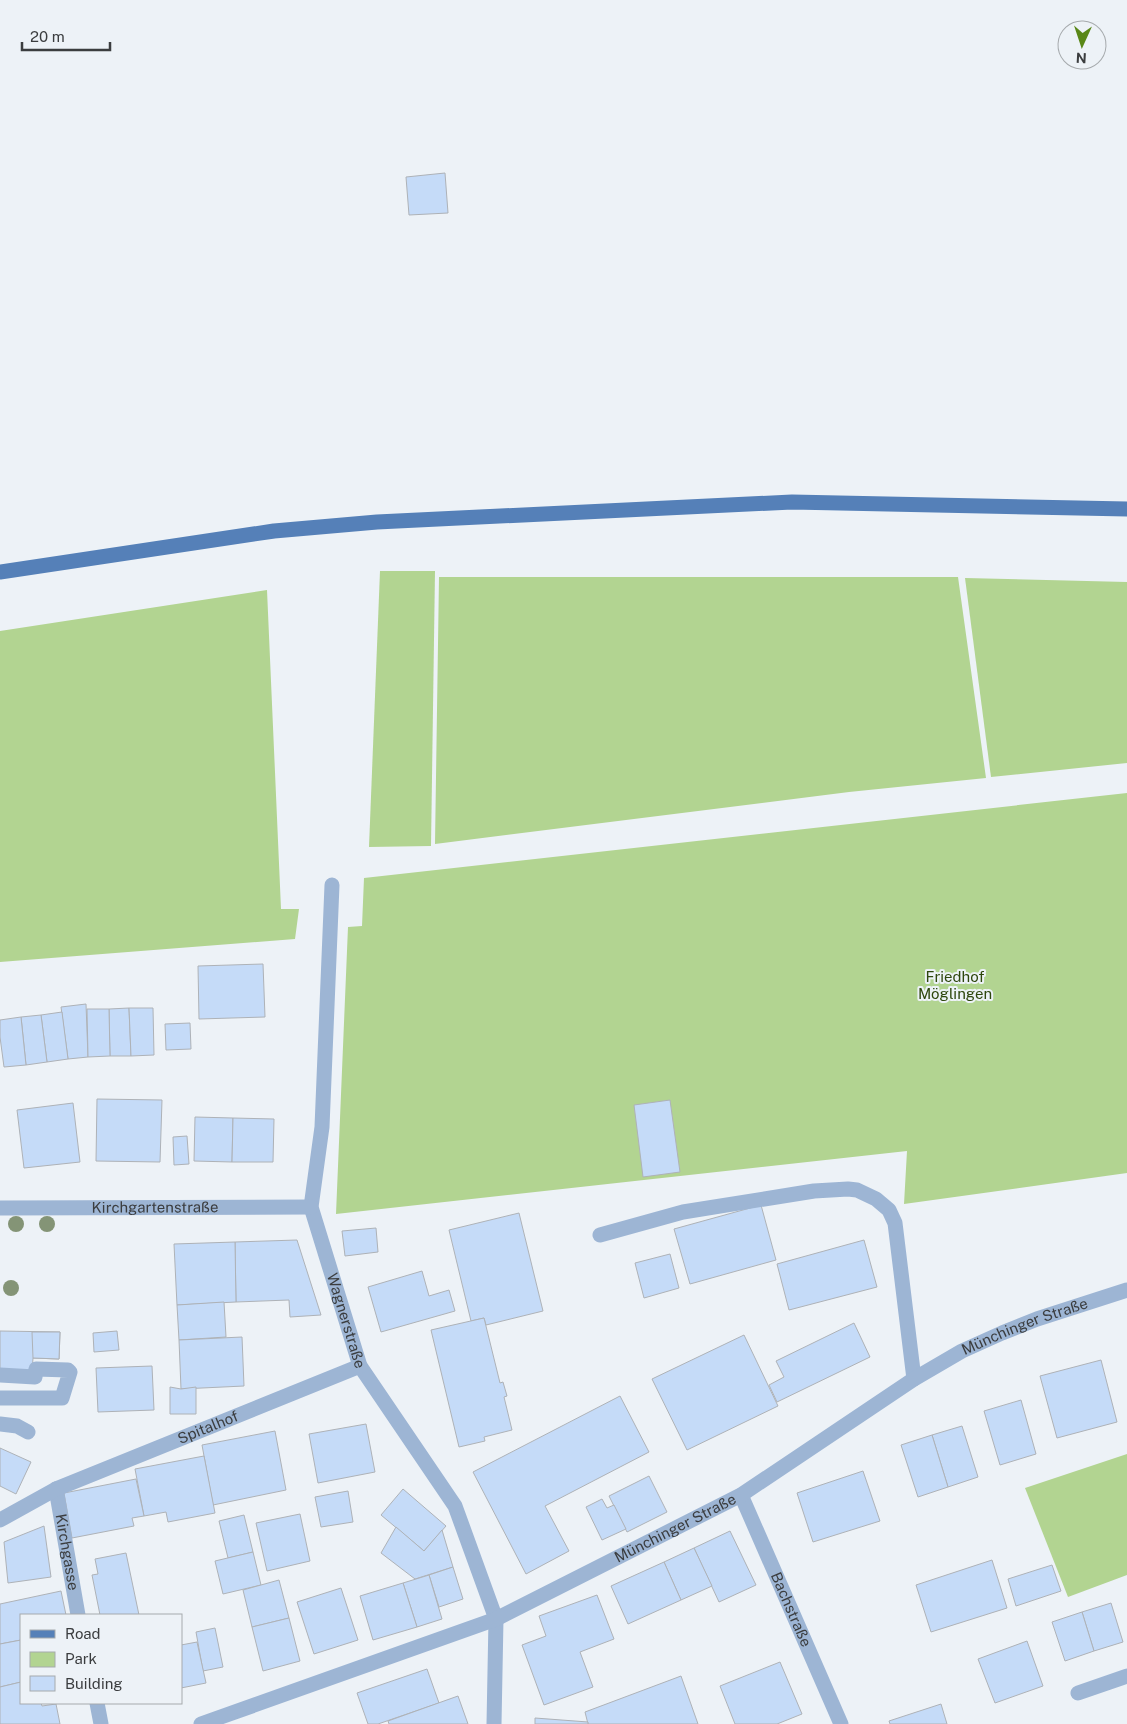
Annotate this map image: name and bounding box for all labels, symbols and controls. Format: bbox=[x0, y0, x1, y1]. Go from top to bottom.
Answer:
scale bar bbox=[22, 20, 110, 52]
north arrow bbox=[1057, 20, 1107, 70]
text: 20 m bbox=[30, 28, 65, 45]
text: N bbox=[1075, 50, 1087, 66]
park label: Friedhof Möglingen bbox=[918, 968, 992, 1002]
street label: Kirchgartenstraße bbox=[92, 1198, 218, 1216]
street label: Wagnerstraße bbox=[324, 1271, 369, 1370]
street label: Münchinger Straße bbox=[959, 1294, 1090, 1358]
street label: Spitalhof bbox=[175, 1407, 241, 1447]
street label: Münchinger Straße bbox=[611, 1490, 739, 1566]
street label: Kirchgasse bbox=[52, 1512, 83, 1592]
street label: Bachstraße bbox=[768, 1570, 815, 1649]
legend bbox=[20, 1614, 182, 1704]
text: Road bbox=[65, 1625, 101, 1642]
text: Park bbox=[65, 1650, 97, 1667]
text: Building bbox=[65, 1675, 123, 1692]

